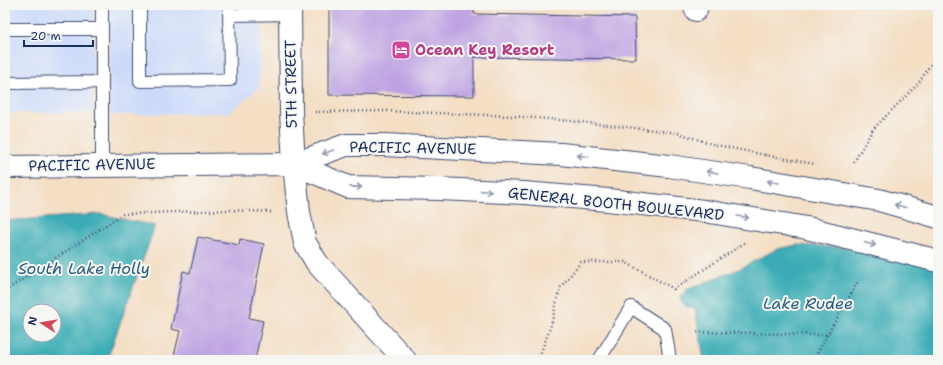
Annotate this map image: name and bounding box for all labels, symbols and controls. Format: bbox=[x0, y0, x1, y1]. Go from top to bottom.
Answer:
scale bar bbox=[24, 22, 93, 48]
text: 20 m bbox=[30, 28, 61, 44]
hotel icon: Ocean Key Resort bbox=[390, 39, 412, 61]
street label: 5TH STREET bbox=[280, 40, 302, 128]
place label: Ocean Key Resort bbox=[415, 40, 554, 60]
street label: PACIFIC AVENUE bbox=[349, 137, 477, 159]
one-way arrow bbox=[323, 148, 335, 156]
one-way arrow bbox=[577, 152, 590, 160]
street label: PACIFIC AVENUE bbox=[28, 154, 156, 176]
one-way arrow bbox=[706, 168, 719, 176]
one-way arrow bbox=[767, 177, 780, 185]
one-way arrow bbox=[349, 183, 362, 191]
street label: GENERAL BOOTH BOULEVARD bbox=[507, 183, 725, 225]
one-way arrow bbox=[479, 187, 492, 195]
one-way arrow bbox=[894, 202, 907, 209]
one-way arrow bbox=[736, 213, 749, 221]
one-way arrow bbox=[863, 241, 876, 248]
water label: South Lake Holly bbox=[18, 258, 150, 279]
water label: Lake Rudee bbox=[763, 293, 853, 314]
north arrow bbox=[22, 303, 62, 343]
text: N bbox=[24, 315, 41, 327]

